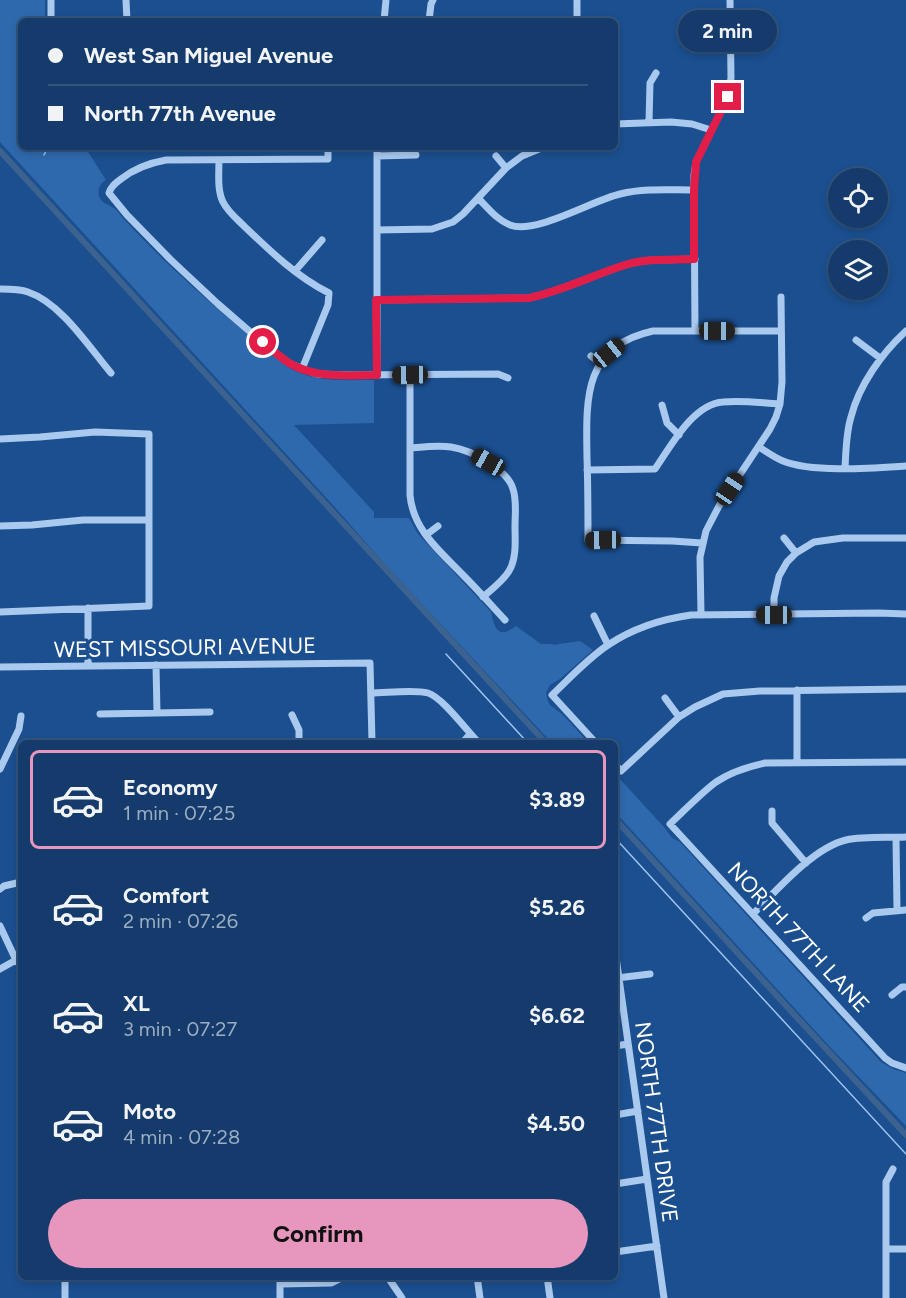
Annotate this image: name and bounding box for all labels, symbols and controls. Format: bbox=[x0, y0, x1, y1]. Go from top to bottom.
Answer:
callout: 2 min bbox=[678, 10, 777, 52]
text: 2 min bbox=[702, 19, 753, 43]
text: West San Miguel Avenue bbox=[84, 42, 333, 69]
route end bbox=[714, 83, 741, 110]
text: North 77th Avenue bbox=[84, 100, 276, 127]
map controls bbox=[828, 168, 888, 300]
button: locate bbox=[828, 168, 888, 228]
button: layers bbox=[828, 240, 888, 300]
car bbox=[699, 322, 735, 340]
route start bbox=[249, 328, 276, 355]
car bbox=[589, 335, 629, 371]
car bbox=[392, 366, 428, 384]
car bbox=[468, 445, 508, 479]
car bbox=[712, 469, 748, 509]
car bbox=[585, 531, 621, 549]
car bbox=[756, 606, 792, 624]
street label: WEST MISSOURI AVENUE bbox=[54, 632, 316, 663]
icon: car bbox=[51, 773, 105, 827]
text: Economy bbox=[123, 774, 218, 801]
text: $3.89 bbox=[529, 786, 585, 813]
text: 1 min · 07:25 bbox=[123, 801, 235, 825]
street label: NORTH 77TH LANE bbox=[722, 856, 875, 1018]
icon: car bbox=[51, 881, 105, 935]
text: Comfort bbox=[123, 882, 209, 909]
text: $5.26 bbox=[529, 894, 585, 921]
text: 2 min · 07:26 bbox=[123, 909, 238, 933]
icon: car bbox=[51, 989, 105, 1043]
text: XL bbox=[123, 990, 150, 1017]
text: $6.62 bbox=[529, 1002, 585, 1029]
text: 3 min · 07:27 bbox=[123, 1017, 237, 1041]
street label: NORTH 77TH DRIVE bbox=[629, 1020, 684, 1224]
icon: car bbox=[51, 1097, 105, 1151]
text: Moto bbox=[123, 1098, 176, 1125]
text: $4.50 bbox=[526, 1110, 585, 1137]
text: 4 min · 07:28 bbox=[123, 1125, 240, 1149]
button: Confirm bbox=[48, 1199, 588, 1268]

